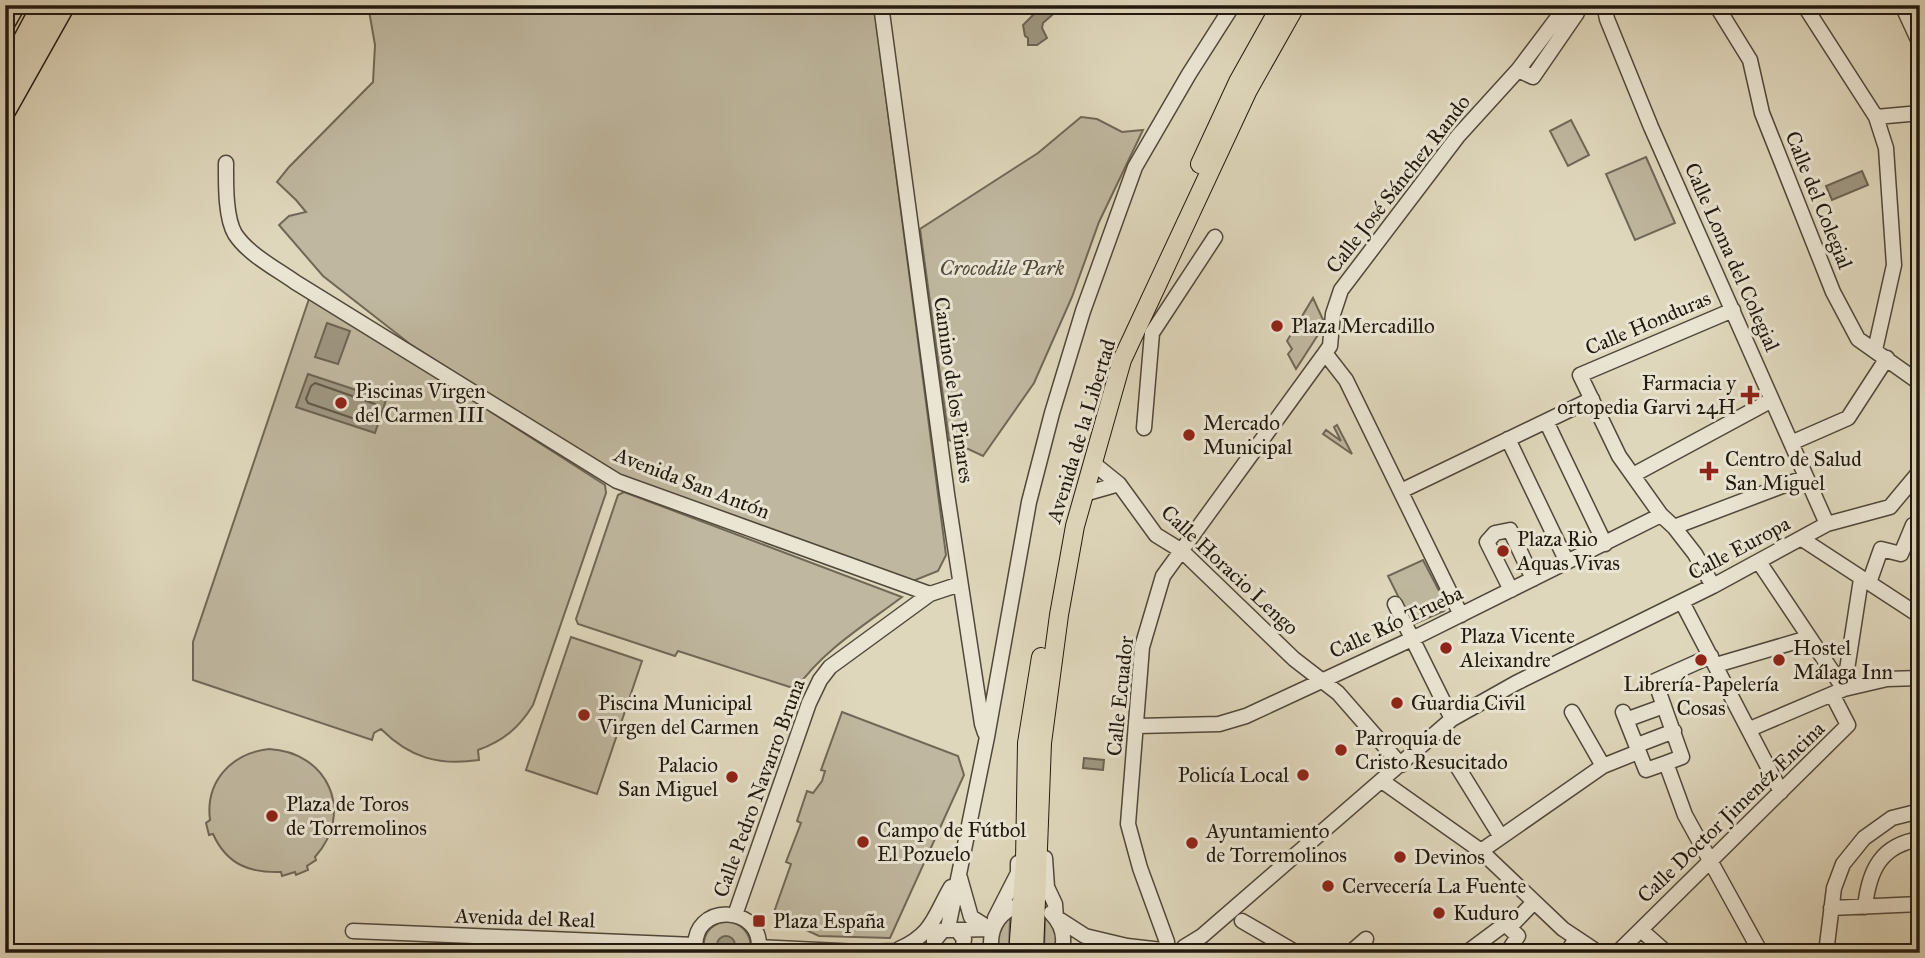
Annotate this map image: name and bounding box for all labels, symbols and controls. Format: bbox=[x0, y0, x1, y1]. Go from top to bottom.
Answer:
street label: Calle José Sánchez Rando bbox=[1320, 89, 1476, 278]
street label: Calle del Colegial bbox=[1779, 127, 1859, 273]
street label: Calle Loma del Colegial bbox=[1679, 159, 1785, 356]
park label: Crocodile Park bbox=[940, 255, 1065, 281]
street label: Calle Honduras bbox=[1581, 285, 1715, 361]
street label: Camino de los Pinares bbox=[928, 295, 980, 485]
place label: Plaza Mercadillo bbox=[1291, 313, 1435, 339]
marker: Plaza Mercadillo bbox=[1269, 318, 1285, 334]
street label: Avenida de la Libertad bbox=[1040, 336, 1121, 527]
place label: Farmacia y ortopedia Garvi 24H bbox=[1557, 370, 1737, 420]
place label: Piscinas Virgen del Carmen III bbox=[355, 378, 486, 428]
marker: Farmacia y ortopedia Garvi 24H bbox=[1742, 387, 1758, 403]
marker: Piscinas Virgen del Carmen III bbox=[333, 395, 349, 411]
place label: Mercado Municipal bbox=[1203, 410, 1293, 460]
marker: Mercado Municipal bbox=[1181, 427, 1197, 443]
street label: Avenida San Antón bbox=[610, 441, 774, 525]
place label: Centro de Salud San Miguel bbox=[1725, 446, 1862, 496]
marker: Centro de Salud San Miguel bbox=[1699, 461, 1719, 481]
street label: Calle Horacio Lengo bbox=[1156, 499, 1305, 641]
street label: Calle Europa bbox=[1684, 510, 1795, 586]
place label: Plaza Rio Aquas Vivas bbox=[1516, 526, 1620, 576]
marker: Plaza Rio Aquas Vivas bbox=[1495, 543, 1511, 559]
street label: Calle Río Trueba bbox=[1325, 580, 1467, 664]
place label: Plaza Vicente Aleixandre bbox=[1459, 623, 1575, 673]
street label: Calle Ecuador bbox=[1101, 634, 1139, 757]
place label: Hostel Málaga Inn bbox=[1793, 635, 1893, 685]
marker: Plaza Vicente Aleixandre bbox=[1438, 640, 1454, 656]
marker: Librería-Papelería Cosas bbox=[1693, 652, 1709, 668]
marker: Hostel Málaga Inn bbox=[1771, 652, 1787, 668]
place label: Librería-Papelería Cosas bbox=[1623, 671, 1779, 721]
street label: Calle Pedro Navarro Bruna bbox=[707, 675, 811, 901]
place label: Piscina Municipal Virgen del Carmen bbox=[597, 690, 759, 740]
place label: Guardia Civil bbox=[1411, 690, 1526, 716]
marker: Guardia Civil bbox=[1389, 695, 1405, 711]
marker: Piscina Municipal Virgen del Carmen bbox=[576, 707, 592, 723]
street label: Calle Doctor Jimenéz Encina bbox=[1632, 716, 1830, 908]
place label: Parroquia de Cristo Resucitado bbox=[1355, 725, 1508, 775]
marker: Parroquia de Cristo Resucitado bbox=[1333, 742, 1349, 758]
place label: Palacio San Miguel bbox=[618, 752, 718, 802]
place label: Policía Local bbox=[1178, 762, 1289, 788]
marker: Policía Local bbox=[1295, 767, 1311, 783]
marker: Palacio San Miguel bbox=[724, 769, 740, 785]
place label: Plaza de Toros de Torremolinos bbox=[286, 791, 427, 841]
marker: Plaza de Toros de Torremolinos bbox=[264, 808, 280, 824]
place label: Campo de Fútbol El Pozuelo bbox=[877, 817, 1026, 867]
place label: Ayuntamiento de Torremolinos bbox=[1205, 818, 1347, 868]
marker: Campo de Fútbol El Pozuelo bbox=[855, 834, 871, 850]
marker: Ayuntamiento de Torremolinos bbox=[1184, 835, 1200, 851]
place label: Devinos bbox=[1414, 844, 1485, 870]
marker: Devinos bbox=[1392, 849, 1408, 865]
place label: Cervecería La Fuente bbox=[1342, 873, 1526, 899]
marker: Cervecería La Fuente bbox=[1320, 878, 1336, 894]
place label: Kuduro bbox=[1453, 900, 1519, 926]
street label: Avenida del Real bbox=[453, 903, 596, 933]
marker: Kuduro bbox=[1431, 905, 1447, 921]
place label: Plaza España bbox=[773, 908, 885, 934]
marker: Plaza España bbox=[751, 913, 767, 929]

